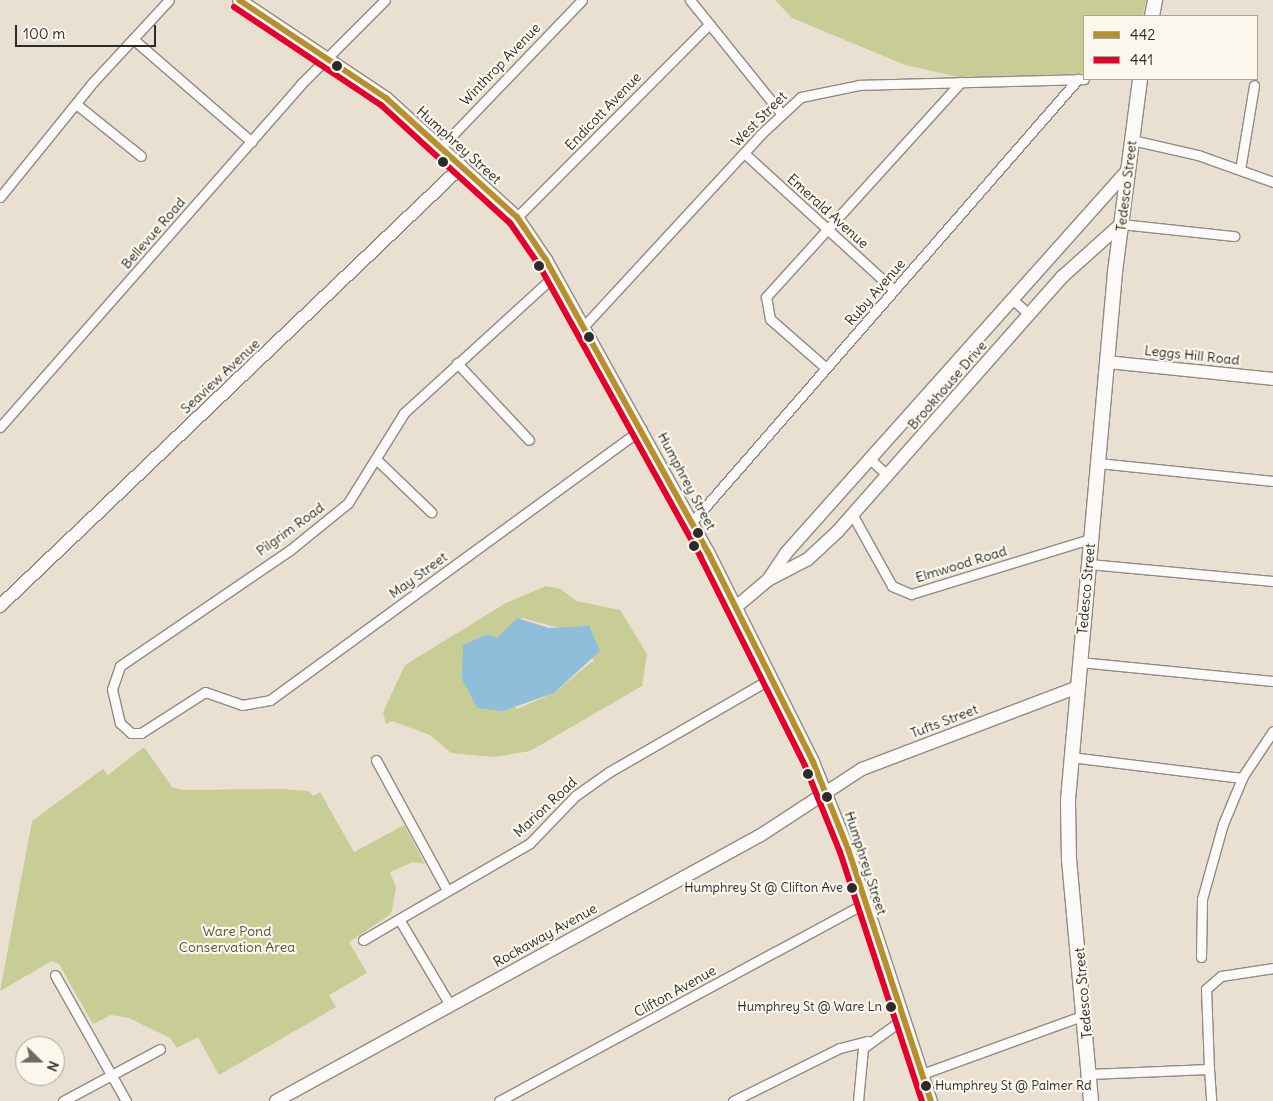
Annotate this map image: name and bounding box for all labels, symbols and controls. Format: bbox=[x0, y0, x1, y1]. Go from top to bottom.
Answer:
scale bar bbox=[18, 15, 159, 47]
legend bbox=[1083, 15, 1258, 80]
street label: Winthrop Avenue bbox=[456, 19, 544, 109]
text: 100 m bbox=[23, 24, 65, 43]
text: 442 bbox=[1130, 25, 1156, 44]
text: 441 bbox=[1130, 50, 1153, 69]
unlabelled marker bbox=[332, 61, 342, 71]
street label: Endicott Avenue bbox=[561, 68, 645, 154]
street label: West Street bbox=[728, 88, 790, 150]
street label: Humphrey Street bbox=[413, 103, 505, 187]
street label: Tedesco Street bbox=[1112, 140, 1140, 232]
unlabelled marker bbox=[438, 157, 448, 167]
street label: Emerald Avenue bbox=[784, 170, 872, 252]
street label: Bellevue Road bbox=[117, 194, 189, 272]
street label: Ruby Avenue bbox=[841, 255, 909, 329]
unlabelled marker bbox=[534, 261, 544, 271]
unlabelled marker bbox=[584, 332, 594, 342]
street label: Seaview Avenue bbox=[177, 335, 263, 417]
street label: Brookhouse Drive bbox=[904, 337, 990, 433]
street label: Leggs Hill Road bbox=[1144, 342, 1240, 368]
street label: Humphrey Street bbox=[654, 429, 720, 533]
street label: Pilgrim Road bbox=[253, 499, 327, 559]
unlabelled marker bbox=[693, 528, 703, 538]
unlabelled marker bbox=[689, 541, 699, 551]
street label: Elmwood Road bbox=[913, 542, 1009, 586]
street label: Tedesco Street bbox=[1074, 543, 1098, 635]
street label: May Street bbox=[386, 548, 450, 602]
street label: Tufts Street bbox=[908, 700, 980, 742]
unlabelled marker bbox=[803, 769, 813, 779]
street label: Marion Road bbox=[510, 773, 580, 841]
unlabelled marker bbox=[822, 792, 832, 802]
street label: Humphrey Street bbox=[841, 809, 891, 917]
place label: Humphrey St @ Clifton Ave bbox=[684, 880, 843, 896]
marker: Humphrey St @ Clifton Ave bbox=[847, 883, 857, 893]
street label: Rockaway Avenue bbox=[490, 900, 600, 970]
park label: Ware Pond Conservation Area bbox=[179, 923, 295, 956]
street label: Tedesco Street bbox=[1071, 947, 1095, 1039]
street label: Clifton Avenue bbox=[631, 962, 719, 1020]
place label: Humphrey St @ Ware Ln bbox=[737, 999, 882, 1015]
marker: Humphrey St @ Ware Ln bbox=[886, 1002, 896, 1012]
north arrow bbox=[15, 1036, 65, 1086]
text: N bbox=[43, 1058, 63, 1074]
place label: Humphrey St @ Palmer Rd bbox=[935, 1078, 1092, 1094]
marker: Humphrey St @ Palmer Rd bbox=[921, 1081, 931, 1091]

